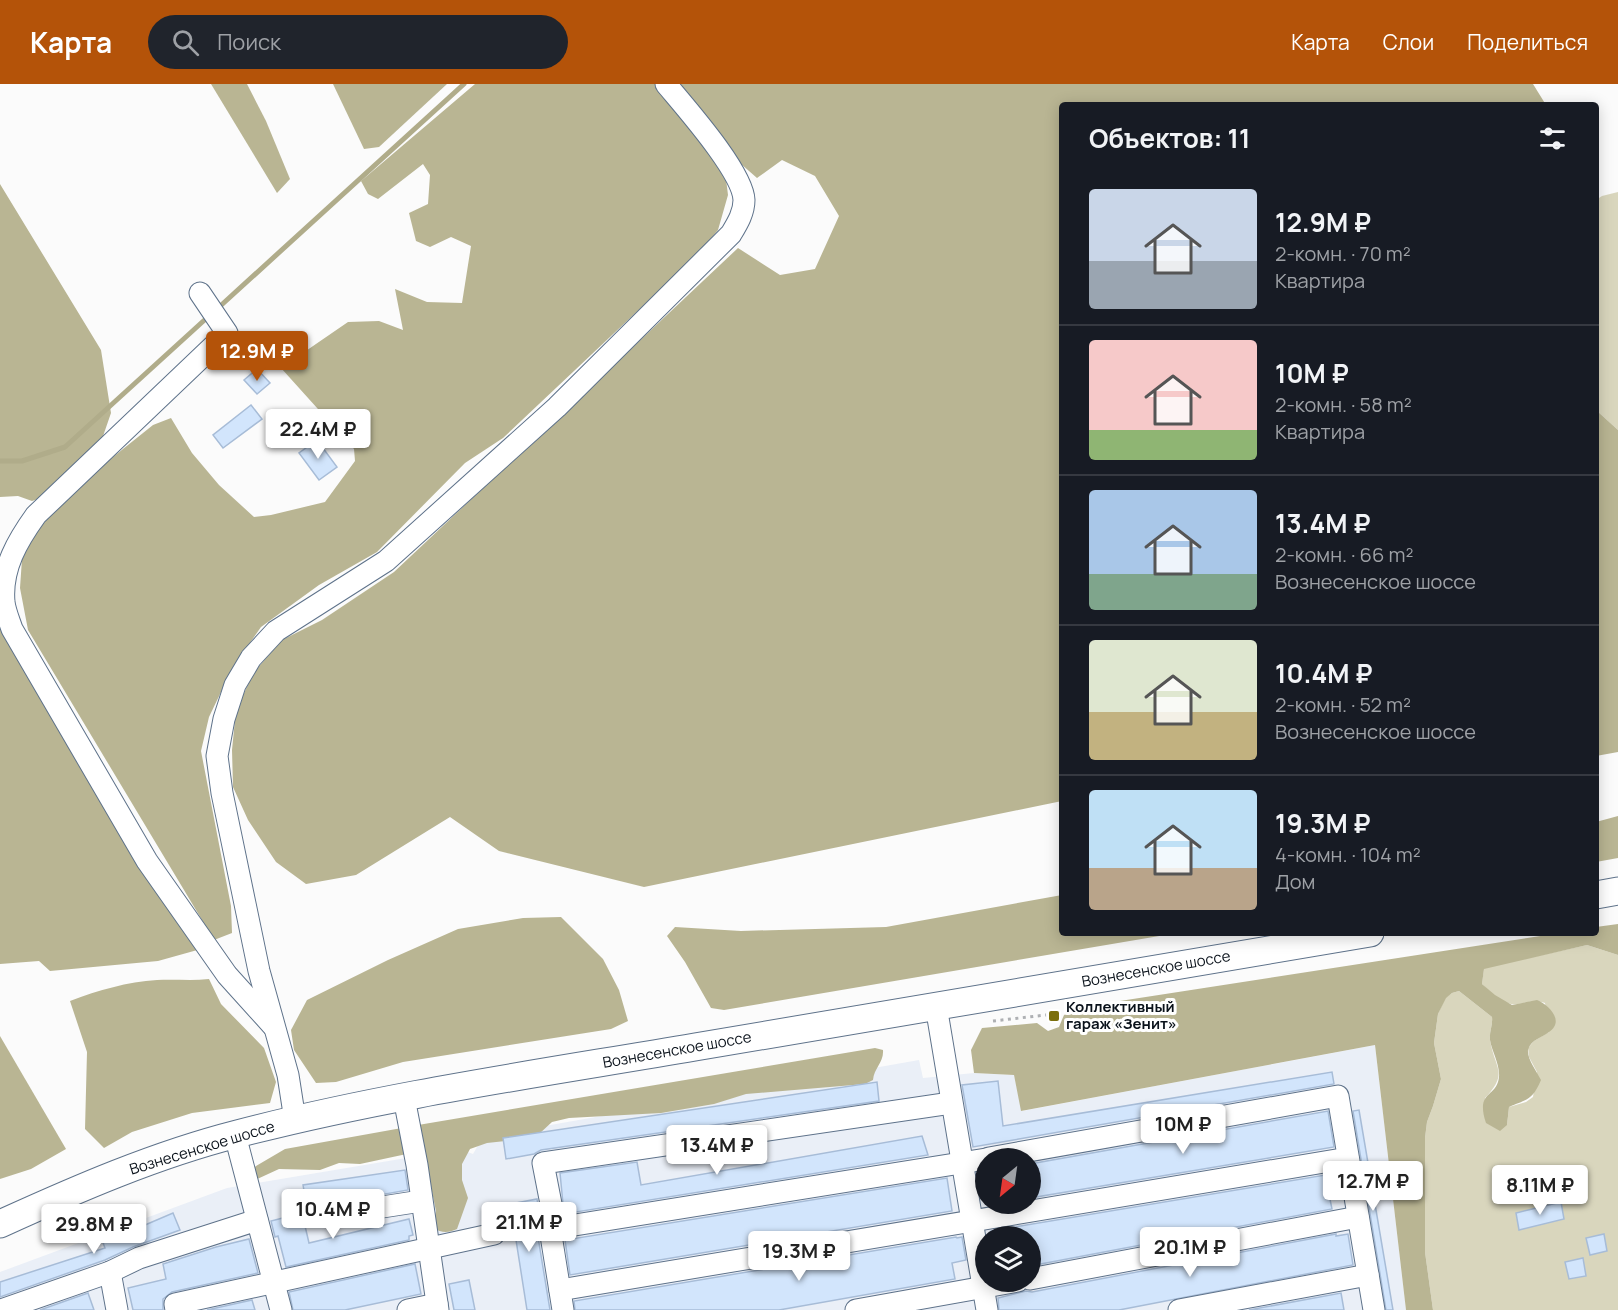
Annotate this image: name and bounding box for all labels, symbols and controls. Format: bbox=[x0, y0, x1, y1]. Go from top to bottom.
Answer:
search box bbox=[148, 15, 568, 69]
text: Карта bbox=[30, 23, 112, 61]
icon: search bbox=[169, 26, 202, 59]
text: Поиск bbox=[217, 27, 281, 57]
text: Карта bbox=[1291, 28, 1350, 56]
text: Слои bbox=[1383, 28, 1434, 56]
text: Поделиться bbox=[1467, 28, 1588, 56]
text: Объектов: 11 bbox=[1089, 120, 1250, 156]
icon: filters bbox=[1536, 122, 1569, 155]
text: 12.9M ₽ bbox=[1275, 204, 1371, 240]
icon: home bbox=[1137, 213, 1209, 285]
text: 2-комн. · 70 m² bbox=[1275, 240, 1411, 267]
text: Квартира bbox=[1275, 267, 1365, 294]
pin: 12.9M ₽ bbox=[202, 331, 312, 382]
text: 12.9M ₽ bbox=[220, 337, 294, 364]
text: 10M ₽ bbox=[1275, 355, 1349, 391]
icon: home bbox=[1137, 364, 1209, 436]
text: 2-комн. · 58 m² bbox=[1275, 391, 1412, 418]
pin: 22.4M ₽ bbox=[263, 409, 373, 460]
text: 22.4M ₽ bbox=[280, 415, 356, 442]
text: Квартира bbox=[1275, 418, 1365, 445]
text: 13.4M ₽ bbox=[1275, 505, 1370, 541]
icon: home bbox=[1137, 514, 1209, 586]
text: 2-комн. · 66 m² bbox=[1275, 541, 1413, 568]
text: Вознесенское шоссе bbox=[1275, 568, 1476, 595]
text: 10.4M ₽ bbox=[1275, 655, 1372, 691]
icon: home bbox=[1137, 664, 1209, 736]
text: 2-комн. · 52 m² bbox=[1275, 691, 1411, 718]
text: Вознесенское шоссе bbox=[1275, 718, 1476, 745]
text: 19.3M ₽ bbox=[1275, 805, 1371, 841]
icon: home bbox=[1137, 814, 1209, 886]
text: 4-комн. · 104 m² bbox=[1275, 841, 1421, 868]
text: Дом bbox=[1275, 868, 1315, 895]
street label: Вознесенское шоссе bbox=[1080, 945, 1232, 992]
place label: Коллективный гараж «Зенит» bbox=[1066, 996, 1177, 1034]
marker: Коллективный гараж «Зенит» bbox=[1047, 1009, 1061, 1023]
street label: Вознесенское шоссе bbox=[601, 1026, 753, 1073]
pin: 10M ₽ bbox=[1141, 1104, 1225, 1155]
text: 10M ₽ bbox=[1155, 1110, 1211, 1137]
street label: Вознесенское шоссе bbox=[127, 1115, 277, 1180]
pin: 13.4M ₽ bbox=[662, 1125, 772, 1176]
text: 13.4M ₽ bbox=[680, 1131, 754, 1158]
north arrow bbox=[975, 1148, 1041, 1214]
map controls bbox=[975, 1148, 1041, 1292]
pin: 12.7M ₽ bbox=[1318, 1161, 1428, 1212]
pin: 8.11M ₽ bbox=[1485, 1165, 1595, 1216]
text: 12.7M ₽ bbox=[1337, 1167, 1409, 1194]
text: 8.11M ₽ bbox=[1506, 1171, 1574, 1198]
pin: 10.4M ₽ bbox=[278, 1189, 388, 1240]
text: 10.4M ₽ bbox=[296, 1195, 370, 1222]
pin: 21.1M ₽ bbox=[474, 1202, 584, 1253]
pin: 29.8M ₽ bbox=[39, 1204, 149, 1255]
text: 21.1M ₽ bbox=[495, 1208, 563, 1235]
text: 29.8M ₽ bbox=[55, 1210, 133, 1237]
button: layers bbox=[975, 1226, 1041, 1292]
pin: 20.1M ₽ bbox=[1135, 1227, 1245, 1278]
pin: 19.3M ₽ bbox=[744, 1231, 854, 1282]
text: 20.1M ₽ bbox=[1154, 1233, 1226, 1260]
text: 19.3M ₽ bbox=[762, 1237, 836, 1264]

